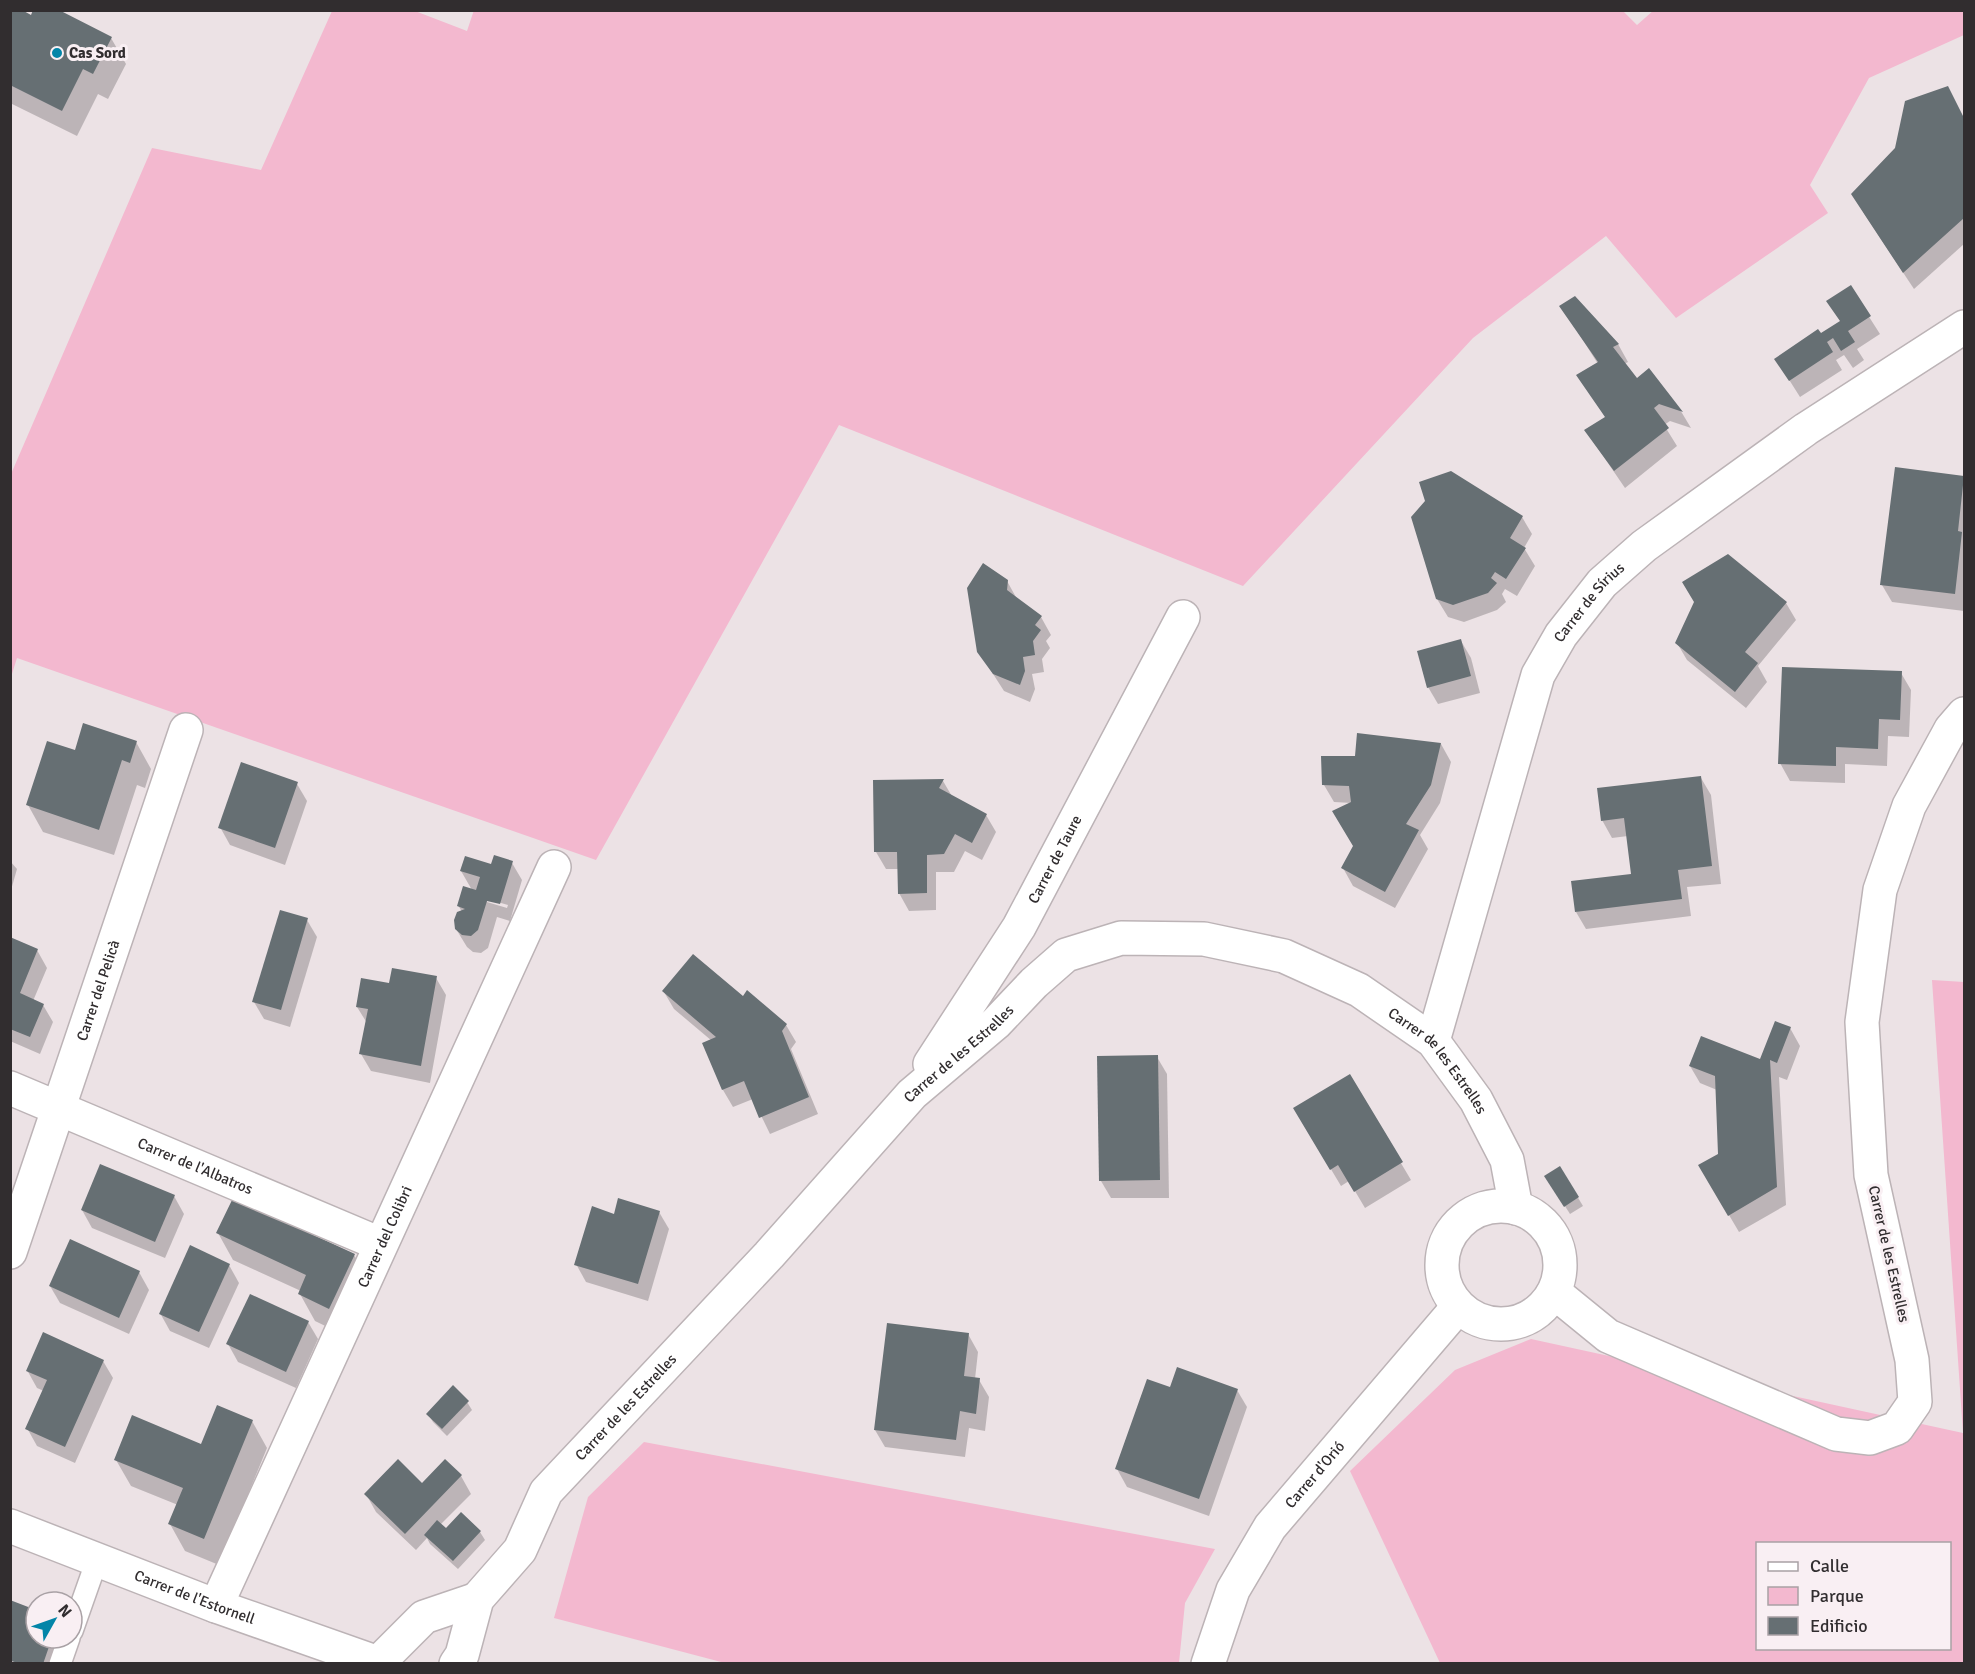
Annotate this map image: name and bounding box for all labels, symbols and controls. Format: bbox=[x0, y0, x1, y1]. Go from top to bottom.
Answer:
place label: Cas Sord bbox=[69, 44, 126, 62]
marker: Cas Sord bbox=[50, 46, 64, 60]
street label: Carrer de Sírius bbox=[1550, 558, 1628, 645]
street label: Carrer de Taure bbox=[1024, 812, 1086, 907]
street label: Carrer del Pelicà bbox=[73, 938, 124, 1043]
street label: Carrer de les Estrelles bbox=[900, 1001, 1018, 1106]
street label: Carrer de les Estrelles bbox=[1385, 1004, 1491, 1117]
street label: Carrer de l'Albatros bbox=[135, 1134, 256, 1198]
street label: Carrer del Colibri bbox=[354, 1183, 416, 1290]
street label: Carrer de les Estrelles bbox=[1865, 1184, 1914, 1324]
street label: Carrer de les Estrelles bbox=[571, 1350, 681, 1464]
street label: Carrer d'Orió bbox=[1281, 1437, 1348, 1512]
legend bbox=[1756, 1542, 1951, 1650]
text: Calle bbox=[1810, 1555, 1849, 1577]
street label: Carrer de l'Estornell bbox=[132, 1566, 257, 1628]
text: Parque bbox=[1810, 1585, 1864, 1607]
north arrow bbox=[24, 1590, 84, 1650]
text: N bbox=[53, 1600, 76, 1622]
text: Edificio bbox=[1810, 1615, 1868, 1637]

